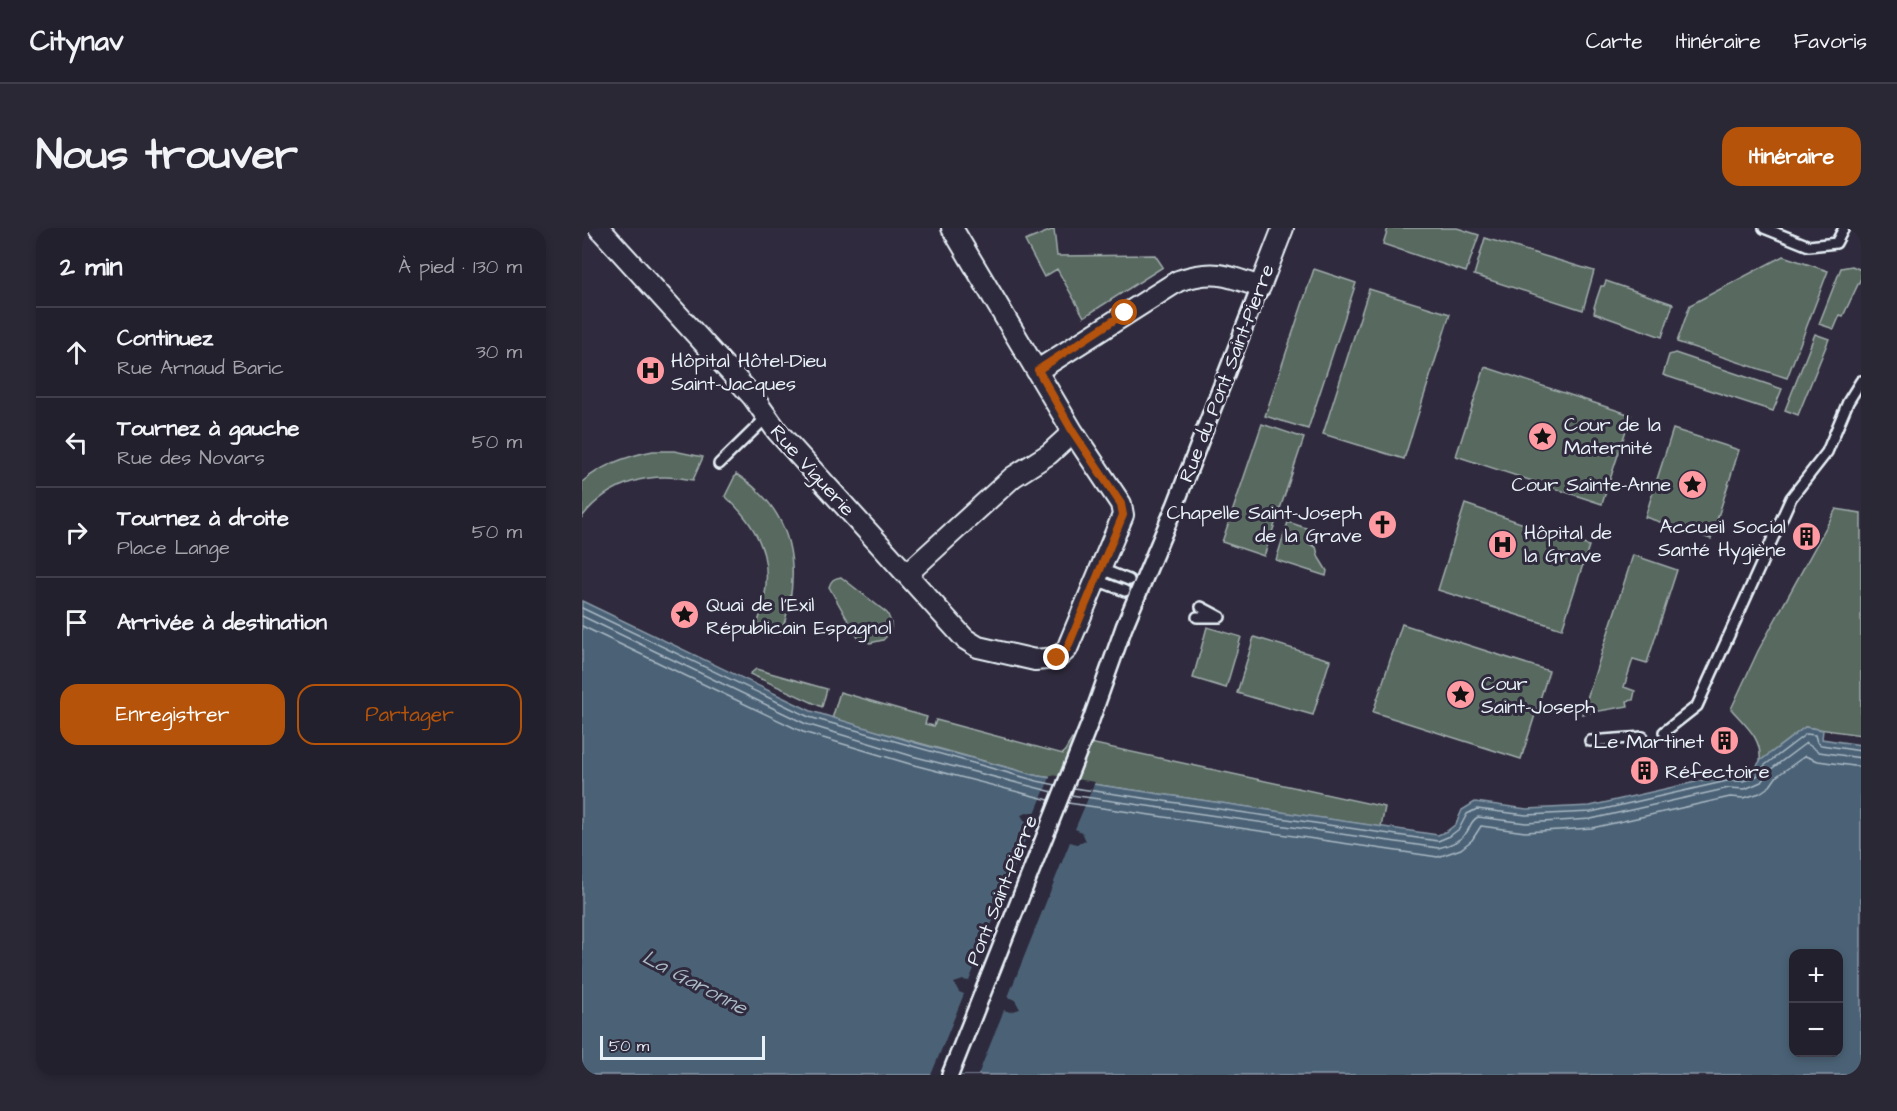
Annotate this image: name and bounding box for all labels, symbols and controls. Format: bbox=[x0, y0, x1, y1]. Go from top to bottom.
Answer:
text: Citynav bbox=[30, 22, 124, 61]
text: Carte bbox=[1586, 27, 1643, 56]
text: Itinéraire bbox=[1676, 27, 1761, 56]
text: Favoris bbox=[1794, 27, 1867, 56]
text: Nous trouver bbox=[36, 127, 298, 185]
button: Itinéraire bbox=[1722, 127, 1861, 186]
text: 2 min bbox=[60, 249, 122, 285]
text: À pied · 130 m bbox=[398, 253, 522, 281]
street label: Rue du Pont Saint-Pierre bbox=[1172, 260, 1282, 486]
route start bbox=[1111, 299, 1137, 325]
text: Continuez bbox=[117, 323, 213, 354]
icon: ahead bbox=[60, 336, 93, 369]
text: 30 m bbox=[476, 338, 522, 366]
place label: Hôpital Hôtel-Dieu Saint-Jacques bbox=[671, 347, 827, 398]
text: Rue Arnaud Baric bbox=[117, 354, 284, 382]
hospital icon: Hôpital Hôtel-Dieu Saint-Jacques bbox=[634, 355, 666, 387]
place label: Cour de la Maternité bbox=[1564, 411, 1661, 462]
text: Tournez à gauche bbox=[117, 413, 299, 444]
street label: Rue Viguerie bbox=[763, 419, 861, 524]
place icon: Cour de la Maternité bbox=[1527, 420, 1559, 452]
icon: left bbox=[60, 426, 93, 459]
text: 50 m bbox=[472, 428, 522, 456]
text: Rue des Novars bbox=[117, 444, 265, 472]
place icon: Cour Sainte-Anne bbox=[1676, 468, 1708, 500]
place label: Cour Sainte-Anne bbox=[1512, 471, 1671, 499]
place label: Chapelle Saint-Joseph de la Grave bbox=[1167, 499, 1362, 550]
text: Tournez à droite bbox=[117, 503, 289, 534]
church icon: Chapelle Saint-Joseph de la Grave bbox=[1367, 508, 1399, 540]
place label: Accueil Social Santé Hygiène bbox=[1658, 513, 1786, 565]
icon: right bbox=[60, 516, 93, 549]
text: 50 m bbox=[472, 518, 522, 546]
place label: Hôpital de la Grave bbox=[1524, 519, 1612, 570]
building icon: Accueil Social Santé Hygiène bbox=[1791, 521, 1823, 553]
hospital icon: Hôpital de la Grave bbox=[1487, 528, 1519, 560]
text: Place Lange bbox=[117, 534, 230, 562]
place label: Quai de l'Exil Républicain Espagnol bbox=[706, 591, 892, 643]
place icon: Quai de l'Exil Républicain Espagnol bbox=[669, 599, 701, 631]
icon: arrive bbox=[60, 606, 93, 639]
text: Arrivée à destination bbox=[117, 607, 327, 638]
route end bbox=[1043, 644, 1069, 670]
place label: Cour Saint-Joseph bbox=[1481, 670, 1595, 721]
place icon: Cour Saint-Joseph bbox=[1444, 679, 1476, 711]
button: Enregistrer bbox=[60, 684, 285, 745]
button: Partager bbox=[297, 684, 522, 745]
building icon: Le Martinet bbox=[1709, 725, 1741, 757]
place label: Le Martinet bbox=[1594, 728, 1704, 756]
building icon: Réfectoire bbox=[1628, 755, 1660, 787]
place label: Réfectoire bbox=[1665, 758, 1770, 786]
street label: Pont Saint-Pierre bbox=[959, 811, 1045, 970]
water label: La Garonne bbox=[637, 943, 754, 1023]
map controls bbox=[1789, 949, 1843, 1057]
button: + bbox=[1789, 949, 1843, 1003]
button: − bbox=[1789, 1003, 1843, 1057]
scale bar bbox=[600, 1033, 765, 1060]
text: 50 m bbox=[609, 1035, 649, 1057]

